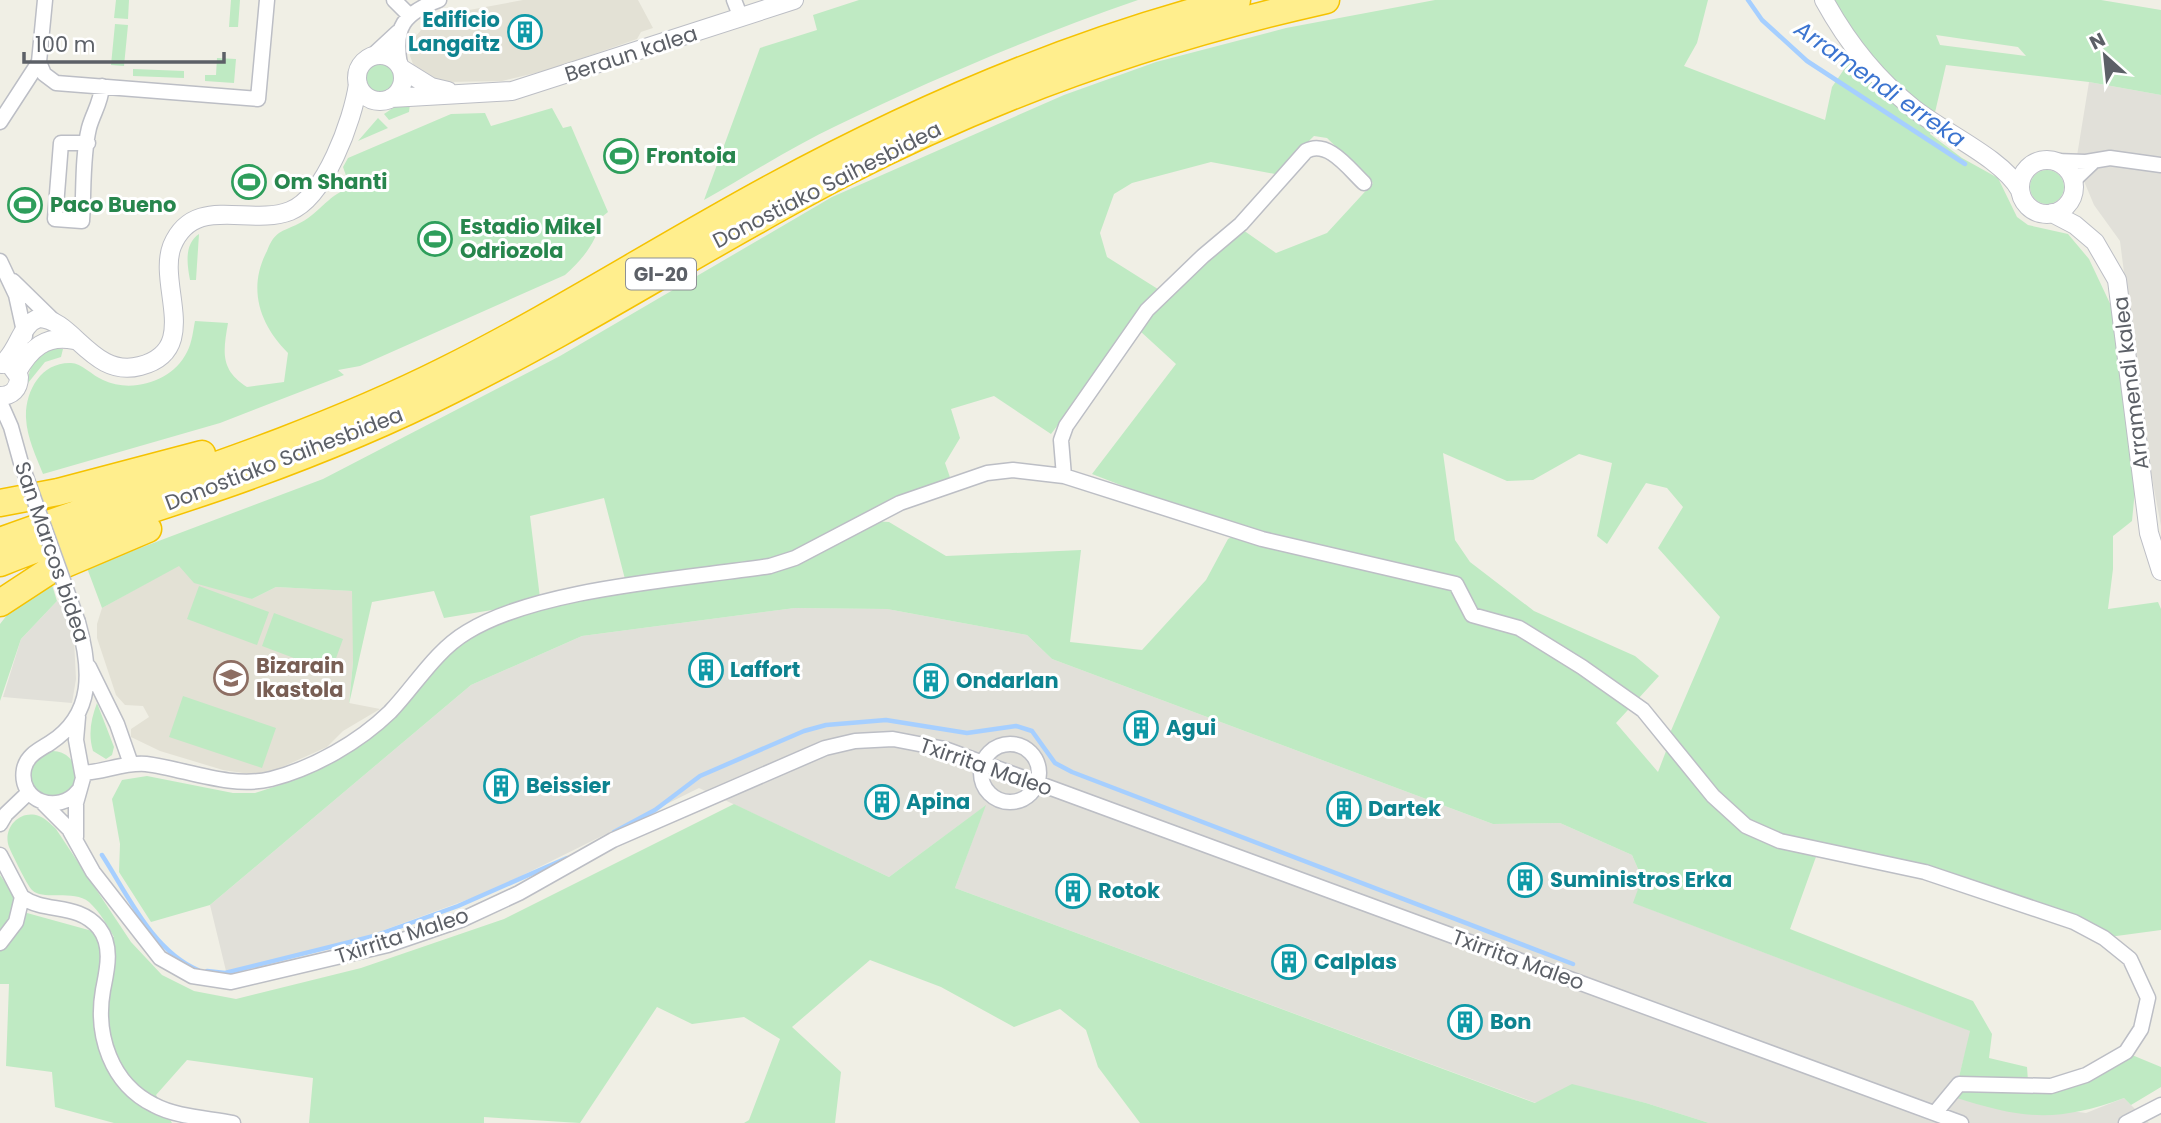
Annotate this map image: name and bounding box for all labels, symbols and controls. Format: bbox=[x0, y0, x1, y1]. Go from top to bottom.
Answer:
place label: Edificio Langaitz bbox=[408, 5, 500, 58]
water label: Arramendi erreka bbox=[1787, 12, 1972, 155]
building icon: Edificio Langaitz bbox=[506, 13, 544, 51]
street label: Beraun kalea bbox=[561, 18, 701, 89]
scale bar bbox=[24, 21, 224, 65]
north arrow bbox=[2070, 21, 2140, 91]
text: N bbox=[2085, 26, 2110, 57]
text: 100 m bbox=[35, 30, 95, 59]
street label: Donostiako Saihesbidea bbox=[708, 114, 946, 255]
sports icon: Frontoia bbox=[602, 137, 640, 175]
place label: Frontoia bbox=[646, 141, 736, 170]
sports icon: Om Shanti bbox=[230, 163, 268, 201]
place label: Om Shanti bbox=[274, 167, 387, 196]
sports icon: Paco Bueno bbox=[6, 186, 44, 224]
place label: Paco Bueno bbox=[50, 190, 176, 219]
place label: Estadio Mikel Odriozola bbox=[460, 212, 602, 265]
sports icon: Estadio Mikel Odriozola bbox=[416, 220, 454, 258]
road number: GI-20 bbox=[626, 258, 696, 290]
street label: Arramendi kalea bbox=[2105, 295, 2156, 471]
street label: Donostiako Saihesbidea bbox=[161, 400, 407, 517]
street label: San Marcos bidea bbox=[8, 458, 97, 646]
place label: Bizarain Ikastola bbox=[256, 651, 344, 704]
building icon: Laffort bbox=[687, 651, 725, 689]
place label: Laffort bbox=[730, 655, 800, 684]
school or university icon: Bizarain Ikastola bbox=[212, 659, 250, 697]
building icon: Ondarlan bbox=[912, 662, 950, 700]
place label: Ondarlan bbox=[956, 666, 1059, 695]
building icon: Agui bbox=[1122, 709, 1160, 747]
place label: Agui bbox=[1166, 713, 1216, 742]
street label: Txirrita Maleo bbox=[916, 730, 1056, 803]
building icon: Beissier bbox=[482, 767, 520, 805]
place label: Beissier bbox=[526, 771, 611, 800]
building icon: Apina bbox=[863, 783, 901, 821]
place label: Apina bbox=[906, 787, 970, 816]
building icon: Dartek bbox=[1325, 790, 1363, 828]
place label: Dartek bbox=[1368, 794, 1441, 823]
building icon: Suministros Erka bbox=[1506, 861, 1544, 899]
place label: Suministros Erka bbox=[1550, 865, 1732, 894]
building icon: Rotok bbox=[1054, 872, 1092, 910]
place label: Rotok bbox=[1098, 876, 1160, 905]
street label: Txirrita Maleo bbox=[331, 900, 472, 971]
street label: Txirrita Maleo bbox=[1448, 922, 1588, 997]
building icon: Calplas bbox=[1270, 943, 1308, 981]
place label: Calplas bbox=[1314, 947, 1397, 976]
building icon: Bon bbox=[1446, 1003, 1484, 1041]
place label: Bon bbox=[1490, 1007, 1531, 1036]

